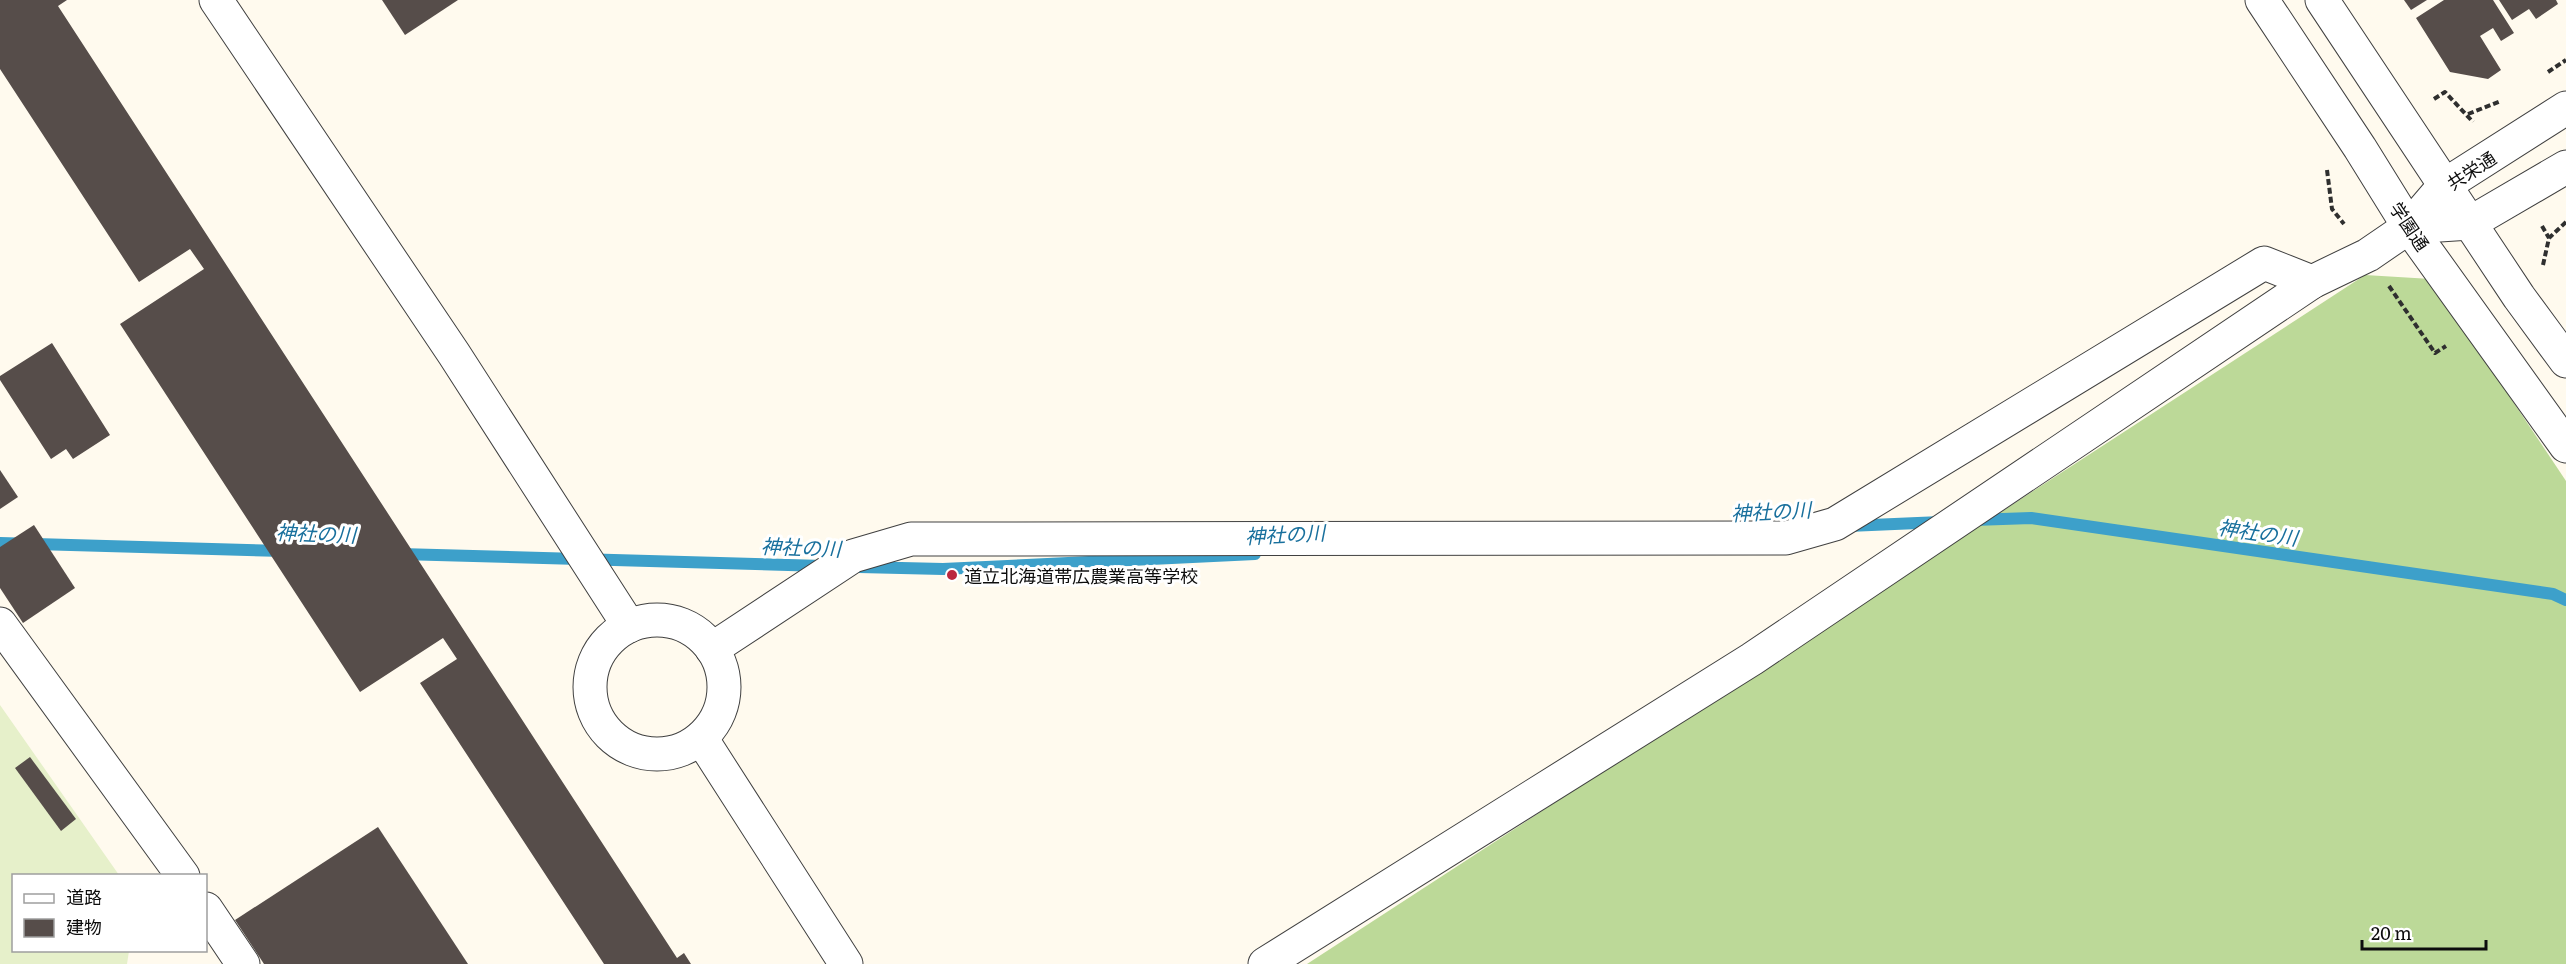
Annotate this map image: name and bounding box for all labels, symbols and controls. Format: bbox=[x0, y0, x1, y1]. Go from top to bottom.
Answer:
street label: 共栄通 bbox=[2441, 144, 2501, 196]
street label: 学園通 bbox=[2384, 196, 2436, 256]
water label: 神社の川 bbox=[1730, 493, 1814, 527]
water label: 神社の川 bbox=[2216, 511, 2302, 552]
water label: 神社の川 bbox=[276, 516, 358, 548]
water label: 神社の川 bbox=[1244, 516, 1328, 550]
water label: 神社の川 bbox=[761, 530, 843, 562]
place label: 道立北海道帯広農業高等学校 bbox=[964, 562, 1198, 589]
marker: 道立北海道帯広農業高等学校 bbox=[945, 568, 959, 582]
legend bbox=[12, 874, 207, 952]
text: 道路 bbox=[66, 883, 102, 910]
text: 建物 bbox=[66, 913, 102, 940]
scale bar bbox=[2362, 913, 2486, 951]
text: 20 m bbox=[2371, 919, 2412, 946]

